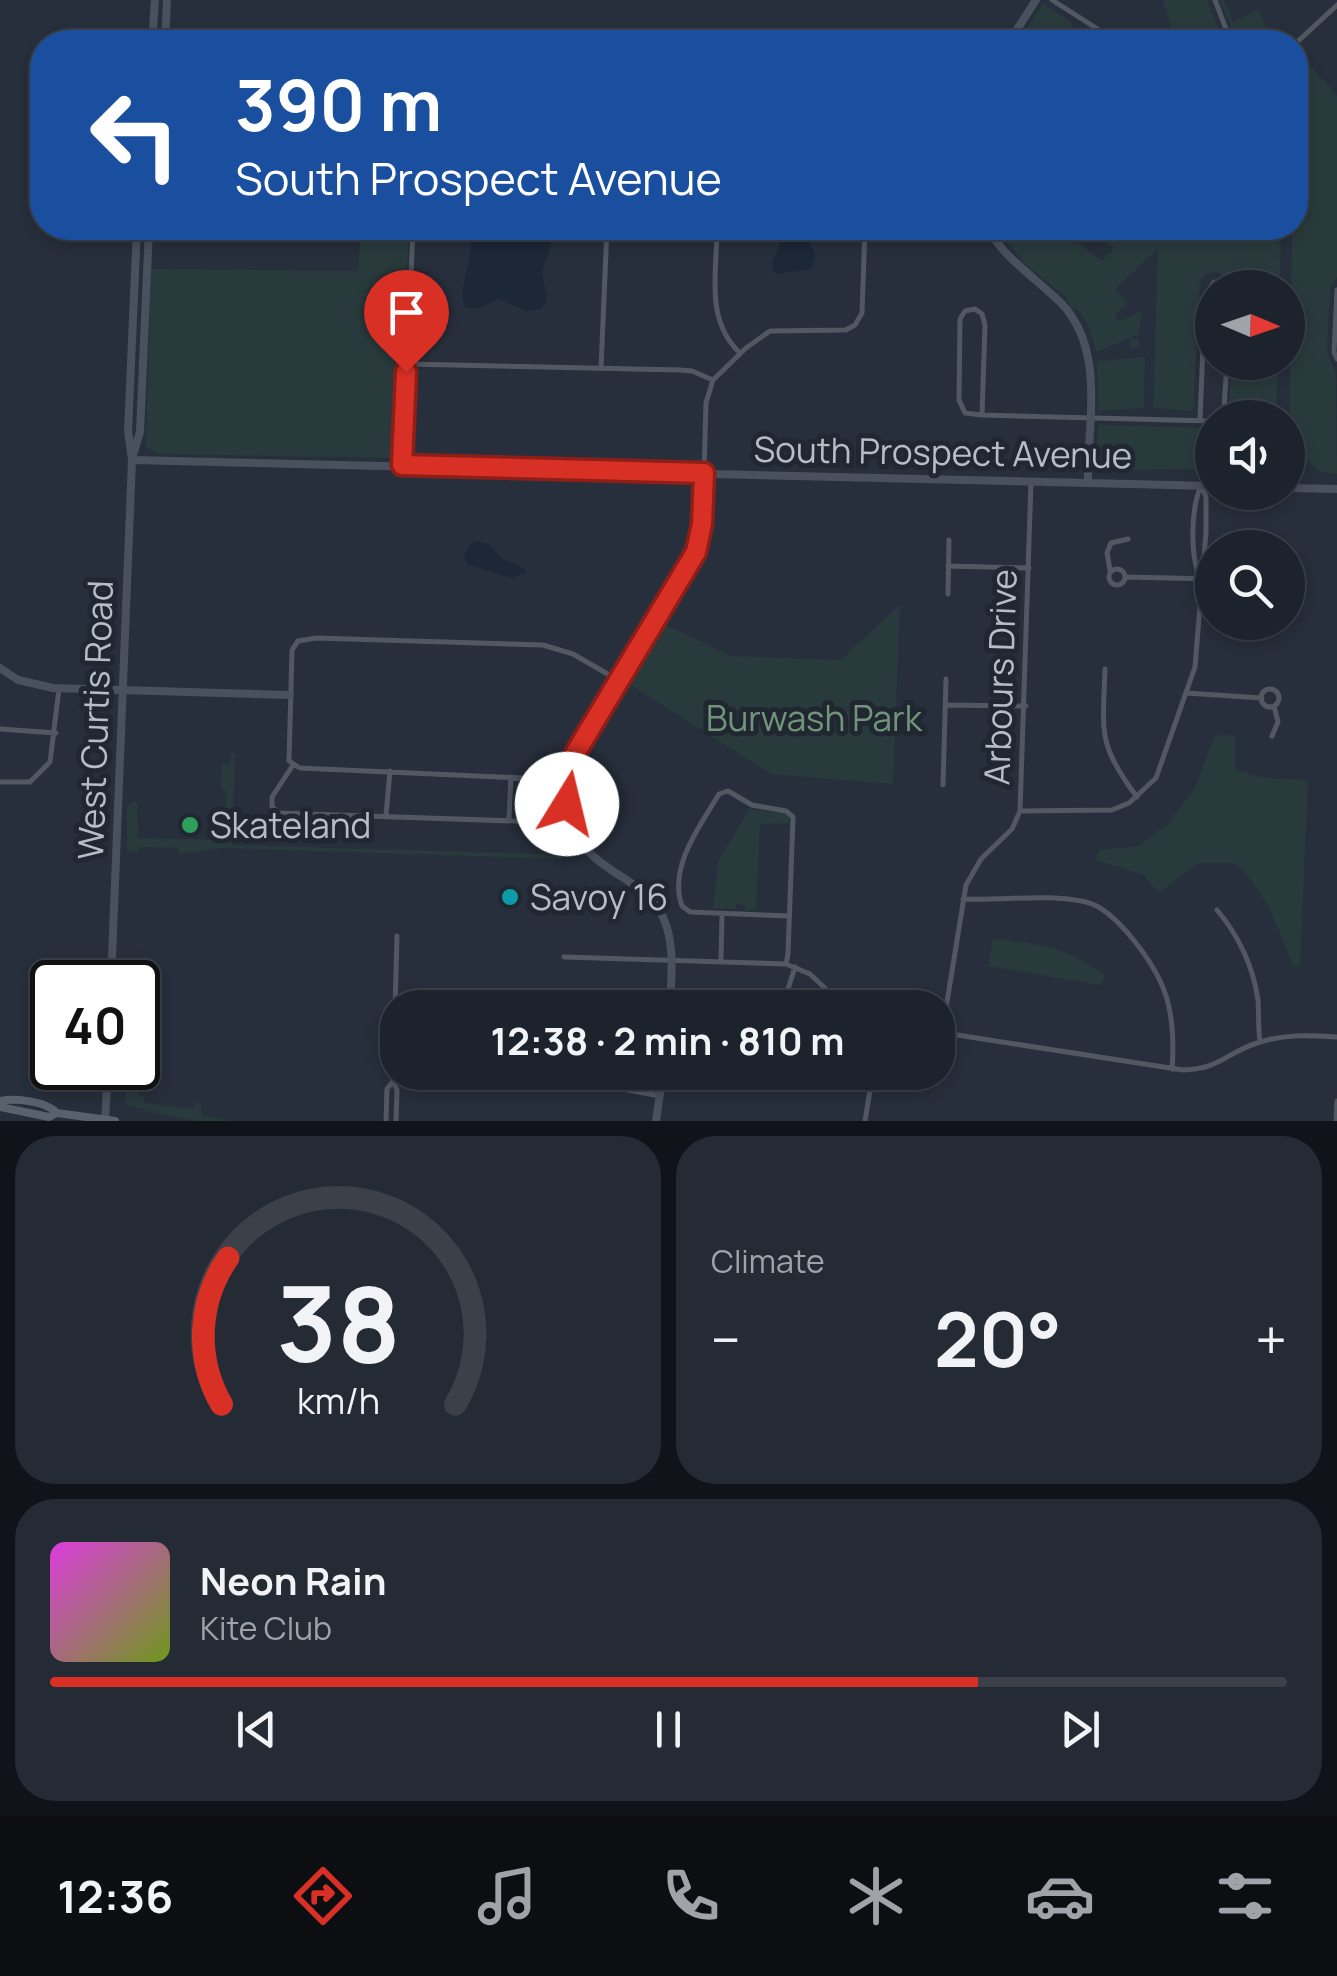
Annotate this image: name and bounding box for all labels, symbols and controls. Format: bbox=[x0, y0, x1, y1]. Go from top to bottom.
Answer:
text: 390 m bbox=[235, 56, 442, 152]
icon: left bbox=[70, 70, 200, 200]
text: South Prospect Avenue bbox=[235, 147, 722, 209]
pin bbox=[364, 270, 449, 373]
north arrow bbox=[1195, 270, 1305, 380]
map controls bbox=[1195, 270, 1305, 640]
icon: arrive bbox=[379, 285, 434, 340]
button: sound bbox=[1195, 400, 1305, 510]
street label: South Prospect Avenue bbox=[753, 425, 1133, 479]
button: search bbox=[1195, 530, 1305, 640]
street label: Arbours Drive bbox=[972, 568, 1028, 786]
street label: West Curtis Road bbox=[66, 580, 124, 860]
park label: Burwash Park bbox=[706, 694, 924, 742]
position arrow bbox=[515, 752, 619, 856]
place label: Skateland bbox=[210, 801, 371, 849]
marker: Skateland bbox=[179, 814, 201, 836]
place label: Savoy 16 bbox=[530, 873, 668, 921]
marker: Savoy 16 bbox=[499, 886, 521, 908]
speed limit sign: 40 bbox=[30, 960, 160, 1090]
text: 12:38 · 2 min · 810 m bbox=[491, 1014, 844, 1066]
text: Climate bbox=[711, 1239, 825, 1283]
text: 38 bbox=[276, 1251, 400, 1393]
text: 20° bbox=[934, 1287, 1062, 1390]
text: − bbox=[711, 1301, 741, 1377]
text: + bbox=[1255, 1301, 1287, 1377]
text: km/h bbox=[296, 1376, 380, 1425]
text: Neon Rain bbox=[200, 1554, 386, 1606]
text: Kite Club bbox=[200, 1606, 332, 1650]
icon: previous bbox=[229, 1702, 284, 1757]
icon: pause bbox=[641, 1702, 696, 1757]
icon: next bbox=[1053, 1702, 1108, 1757]
icon: directions bbox=[288, 1861, 358, 1931]
icon: music bbox=[472, 1861, 542, 1931]
icon: phone bbox=[656, 1861, 726, 1931]
icon: climate bbox=[841, 1861, 911, 1931]
icon: car bbox=[1025, 1861, 1095, 1931]
icon: filters bbox=[1210, 1861, 1280, 1931]
text: 12:36 bbox=[57, 1865, 173, 1927]

